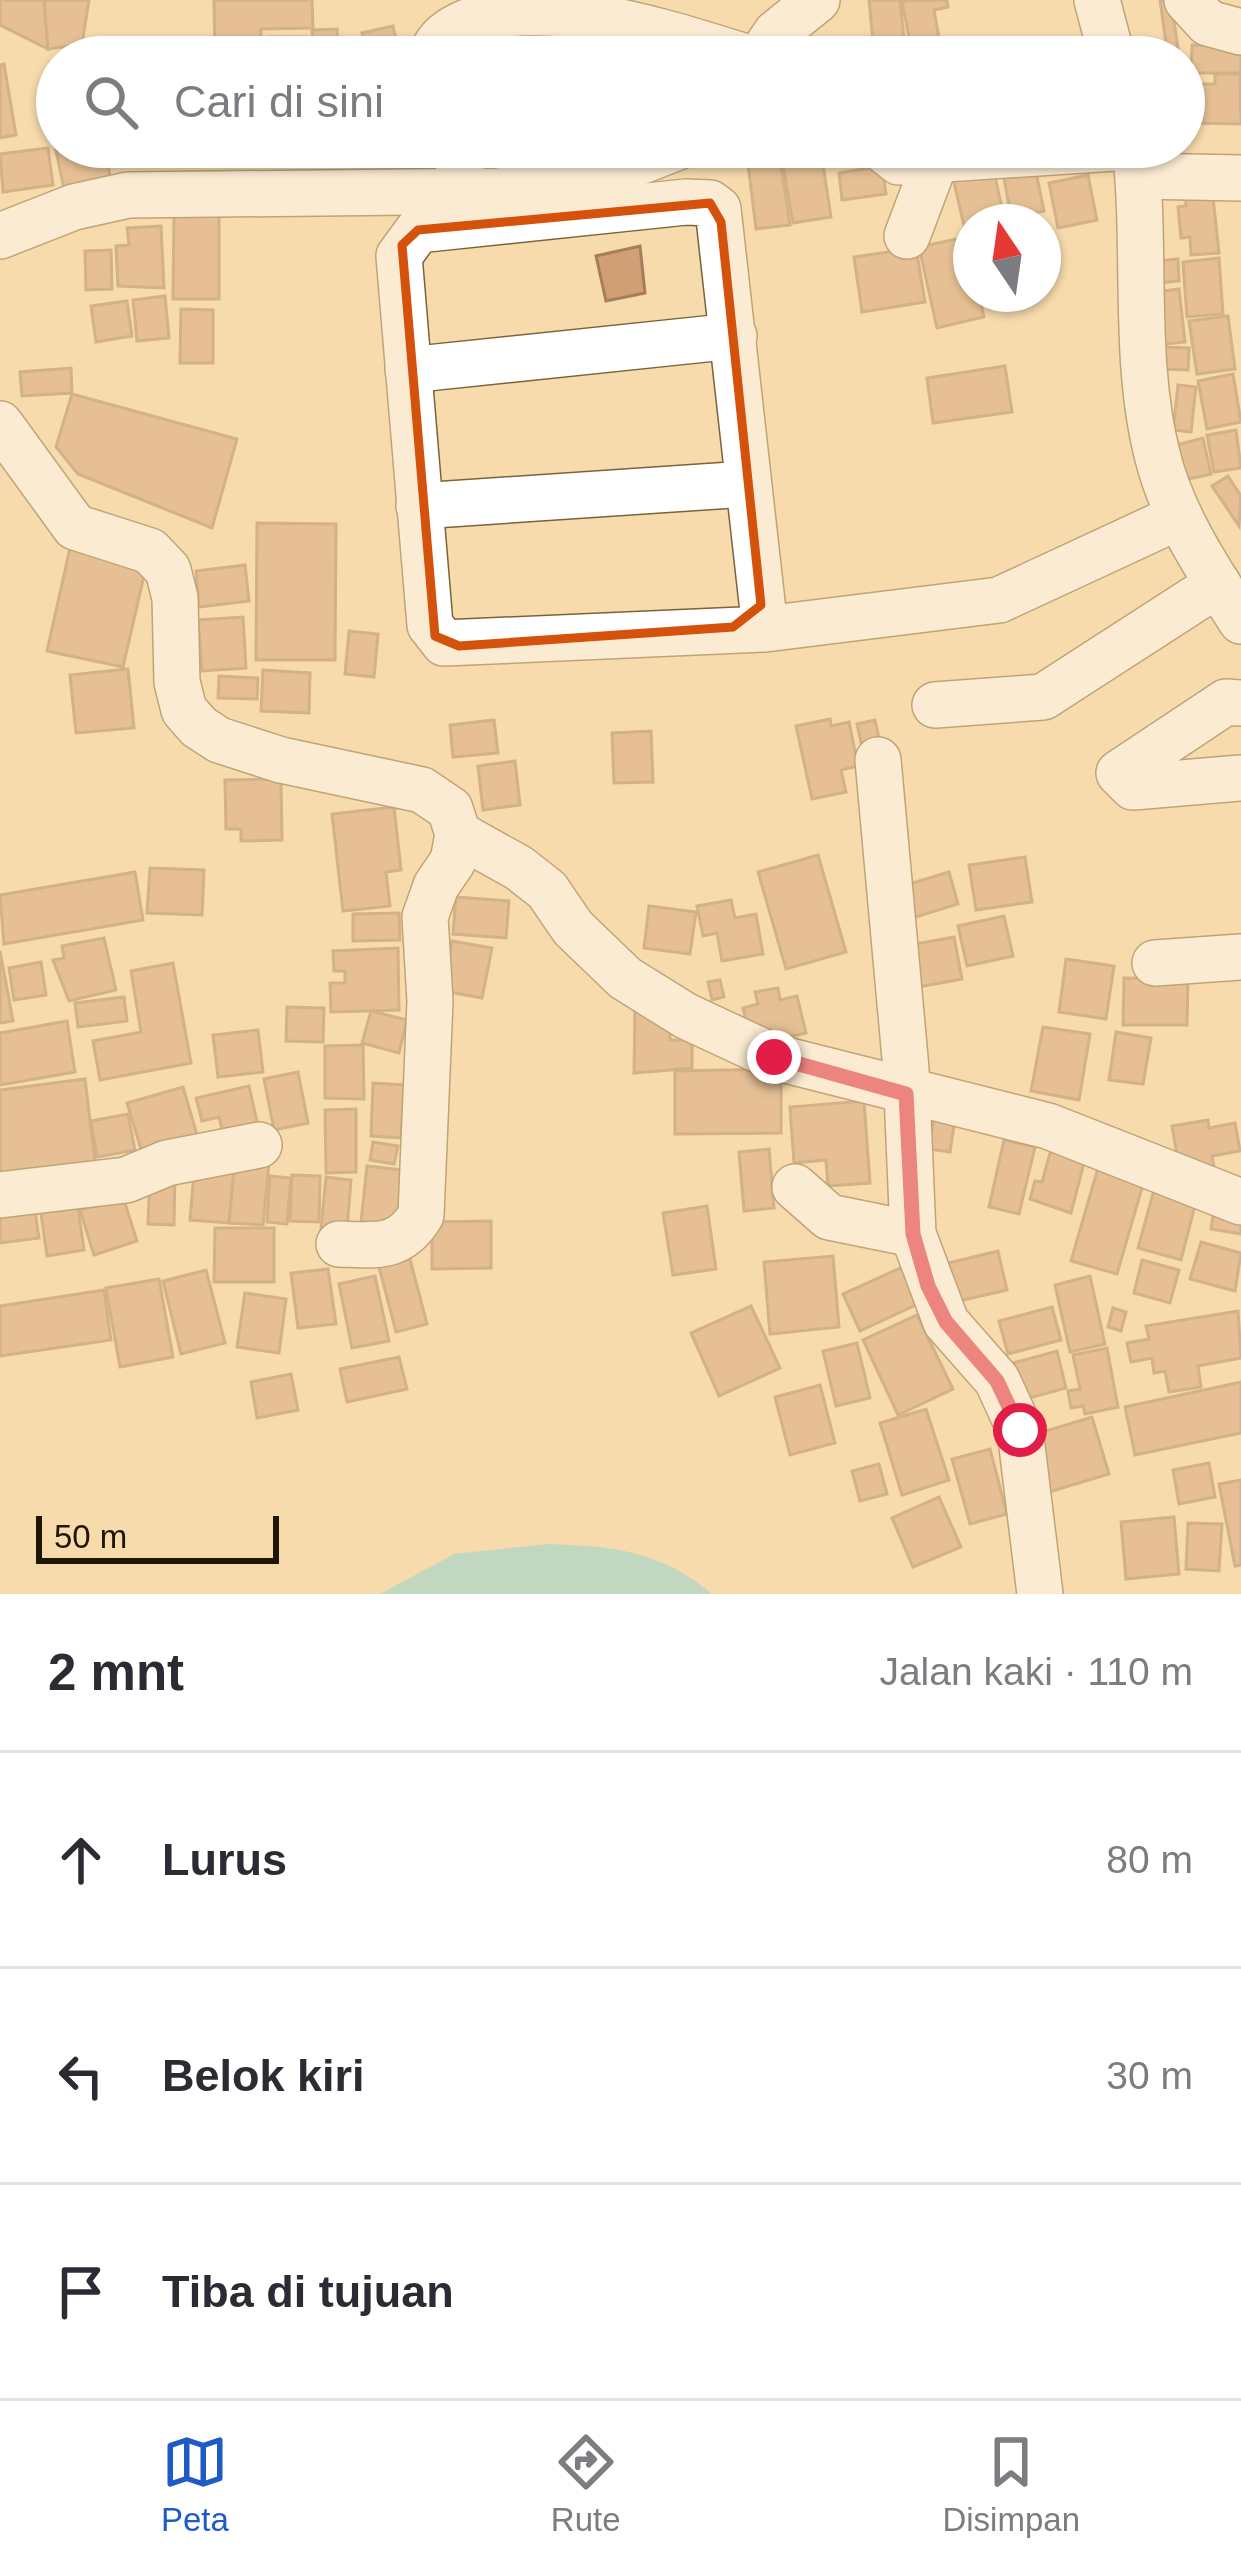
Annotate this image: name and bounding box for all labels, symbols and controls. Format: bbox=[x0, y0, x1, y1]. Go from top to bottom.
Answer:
search box bbox=[36, 36, 1205, 168]
icon: search bbox=[78, 69, 144, 135]
text: Cari di sini bbox=[174, 76, 384, 127]
north arrow bbox=[953, 204, 1061, 312]
route end bbox=[747, 1030, 801, 1084]
route start bbox=[993, 1403, 1047, 1457]
scale bar bbox=[36, 1510, 279, 1563]
text: 50 m bbox=[54, 1518, 127, 1555]
text: 2 mnt bbox=[48, 1644, 184, 1701]
text: Jalan kaki · 110 m bbox=[879, 1650, 1193, 1693]
icon: ahead bbox=[48, 1827, 114, 1893]
text: Lurus bbox=[162, 1834, 287, 1885]
text: 80 m bbox=[1106, 1838, 1193, 1881]
icon: left bbox=[48, 2043, 114, 2109]
text: Belok kiri bbox=[162, 2050, 365, 2101]
text: 30 m bbox=[1106, 2054, 1193, 2097]
icon: arrive bbox=[48, 2259, 114, 2325]
text: Tiba di tujuan bbox=[162, 2266, 454, 2317]
tab: Peta bbox=[161, 2429, 229, 2539]
tab: Rute bbox=[551, 2429, 621, 2539]
tab: Disimpan bbox=[942, 2429, 1080, 2539]

